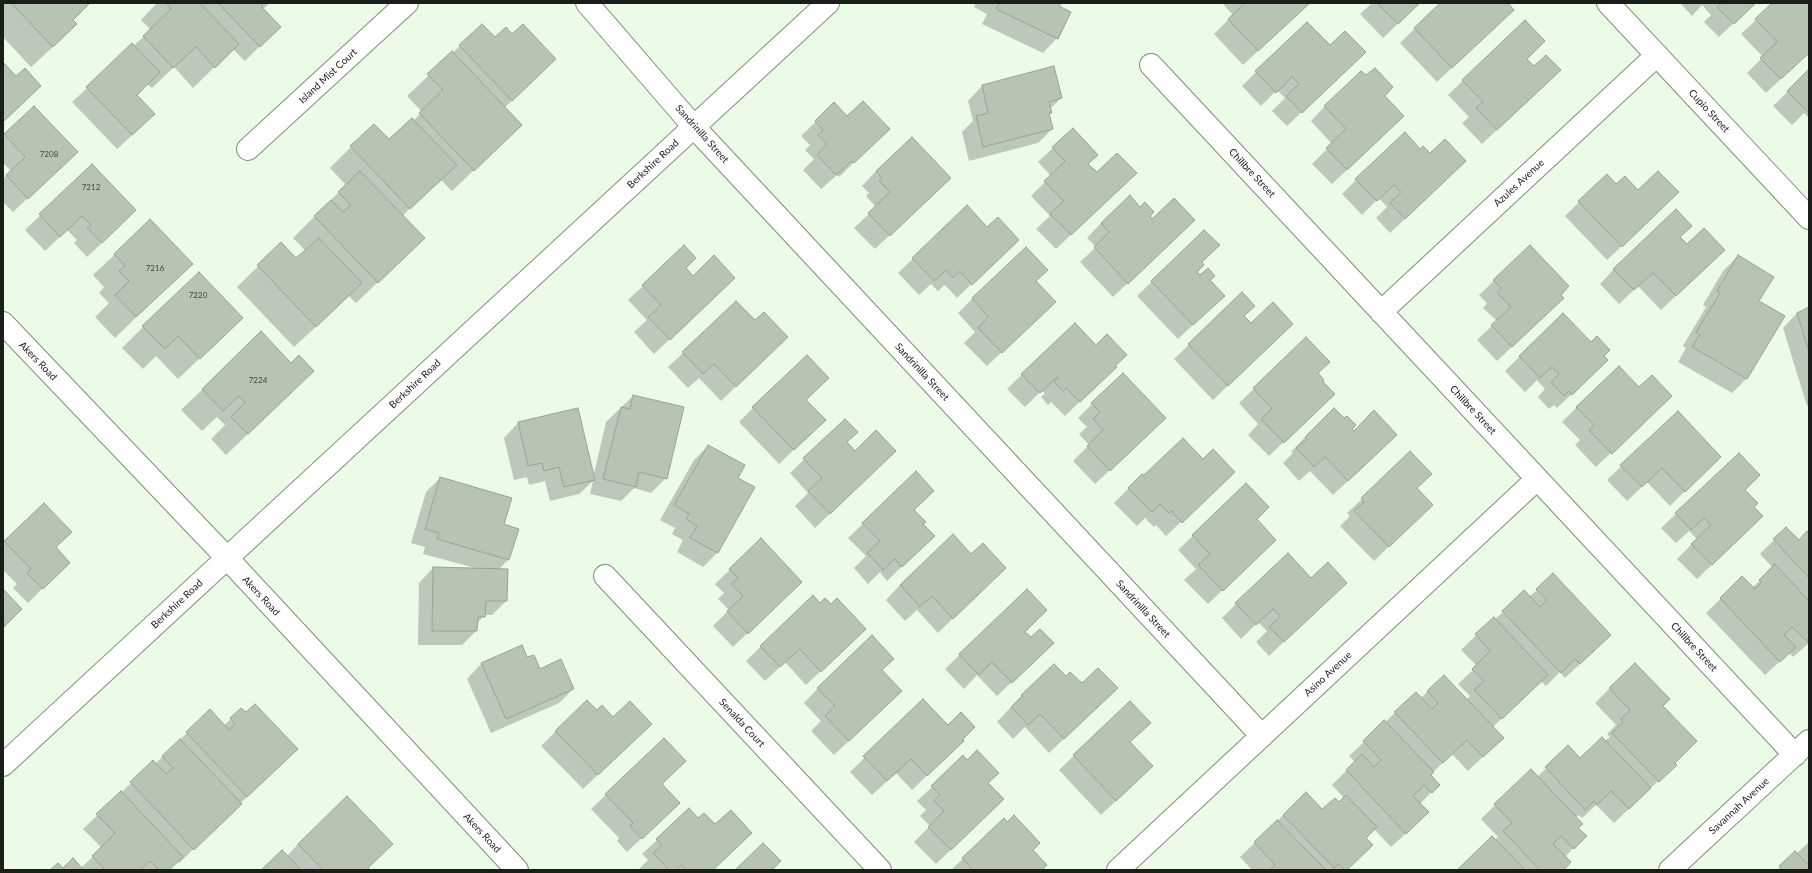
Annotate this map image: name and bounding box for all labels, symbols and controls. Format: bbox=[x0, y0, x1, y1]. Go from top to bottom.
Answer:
street label: Island Mist Court bbox=[296, 46, 360, 106]
street label: Cupio Street bbox=[1686, 87, 1732, 135]
street label: Sandrinilla Street bbox=[673, 102, 731, 166]
street label: Berkshire Road bbox=[625, 137, 681, 191]
street label: Chilibre Street bbox=[1226, 146, 1278, 200]
house number: 7208 bbox=[40, 149, 58, 159]
street label: Azules Avenue bbox=[1491, 157, 1547, 209]
house number: 7212 bbox=[82, 182, 100, 192]
house number: 7216 bbox=[146, 263, 164, 273]
house number: 7220 bbox=[189, 290, 207, 300]
street label: Akers Road bbox=[16, 339, 60, 383]
street label: Sandrinilla Street bbox=[892, 341, 952, 403]
street label: Berkshire Road bbox=[387, 357, 443, 411]
house number: 7224 bbox=[249, 375, 267, 385]
street label: Chilibre Street bbox=[1447, 383, 1499, 437]
street label: Akers Road bbox=[240, 574, 282, 618]
street label: Berkshire Road bbox=[149, 577, 205, 631]
street label: Sandrinilla Street bbox=[1113, 578, 1173, 640]
street label: Chilibre Street bbox=[1668, 620, 1720, 674]
street label: Asino Avenue bbox=[1302, 649, 1354, 699]
street label: Senalda Court bbox=[717, 696, 767, 750]
street label: Savannah Avenue bbox=[1707, 775, 1771, 837]
street label: Akers Road bbox=[461, 811, 503, 855]

